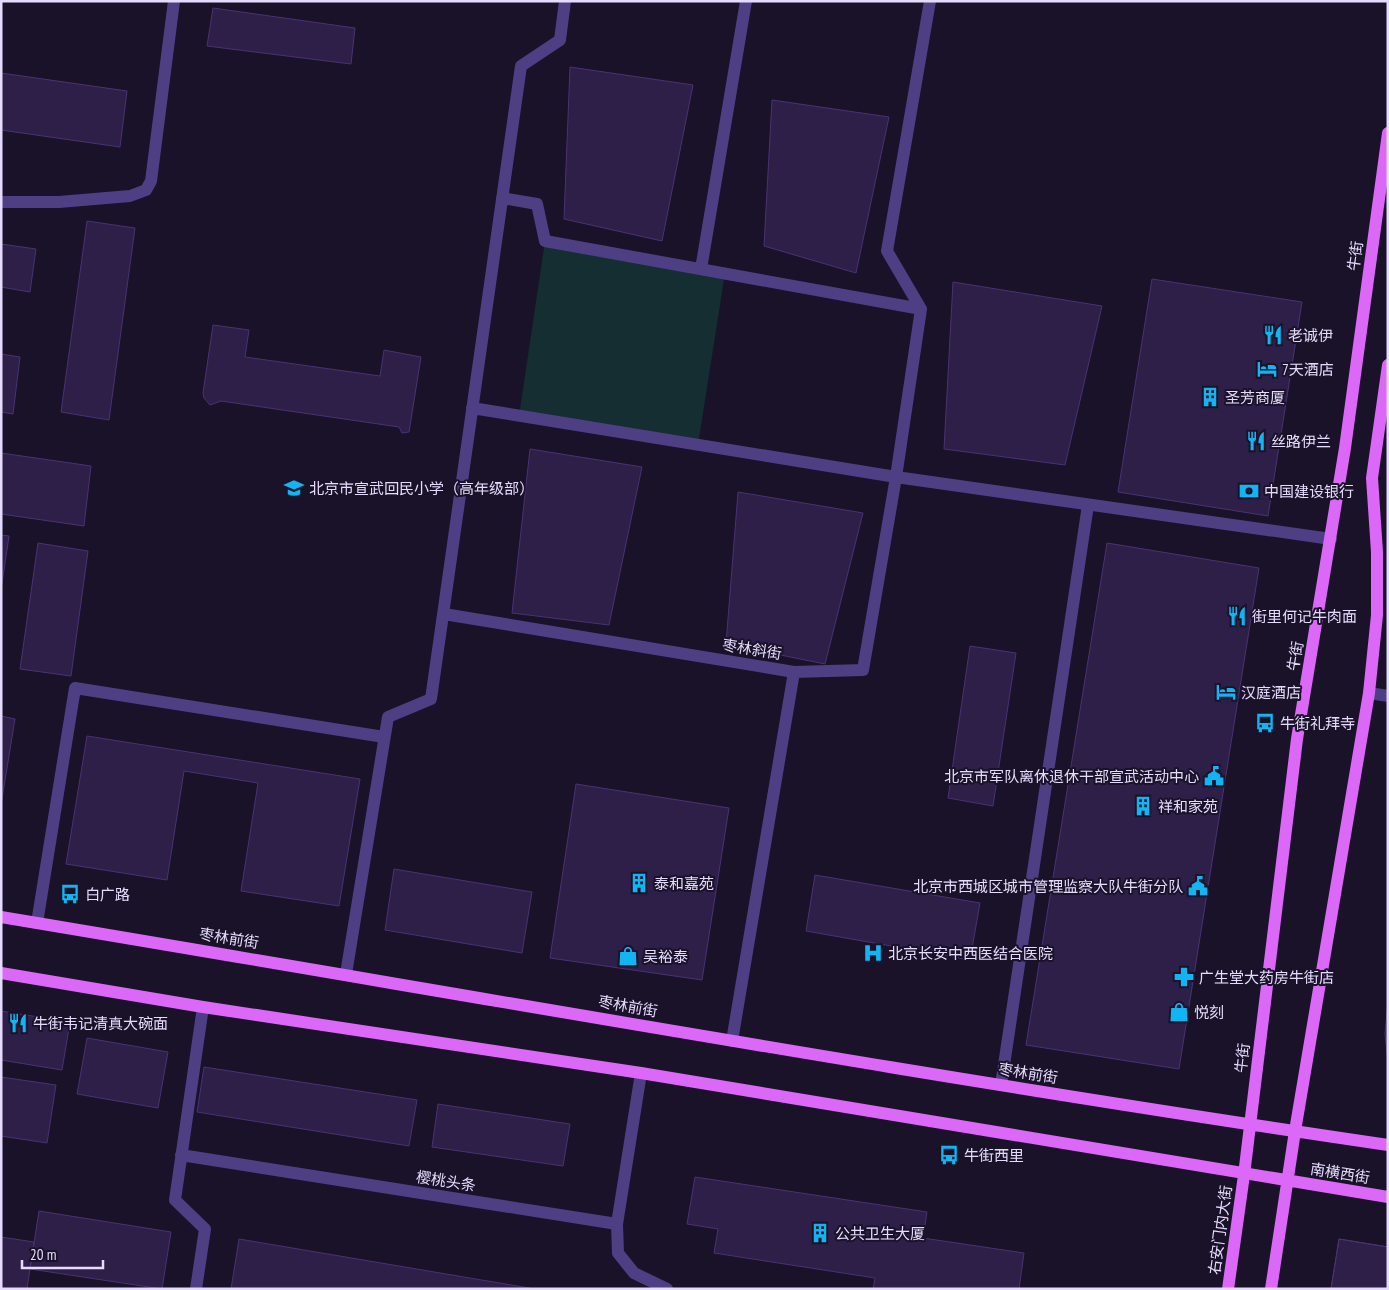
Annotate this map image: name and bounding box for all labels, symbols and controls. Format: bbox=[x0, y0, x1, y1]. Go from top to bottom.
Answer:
street label: 牛街 bbox=[1344, 240, 1366, 272]
restaurant icon: 老诚伊 bbox=[1262, 324, 1284, 346]
place label: 老诚伊 bbox=[1288, 326, 1333, 345]
hotel icon: 7天酒店 bbox=[1256, 358, 1278, 380]
place label: 7天酒店 bbox=[1282, 360, 1334, 379]
building icon: 圣芳商厦 bbox=[1199, 386, 1221, 408]
place label: 圣芳商厦 bbox=[1225, 388, 1285, 407]
restaurant icon: 丝路伊兰 bbox=[1245, 430, 1267, 452]
place label: 丝路伊兰 bbox=[1271, 432, 1331, 451]
school or university icon: 北京市宣武回民小学（高年级部） bbox=[283, 477, 305, 499]
place label: 北京市宣武回民小学（高年级部） bbox=[309, 479, 534, 498]
bank icon: 中国建设银行 bbox=[1238, 480, 1260, 502]
place label: 中国建设银行 bbox=[1264, 482, 1354, 501]
restaurant icon: 街里何记牛肉面 bbox=[1226, 605, 1248, 627]
place label: 街里何记牛肉面 bbox=[1252, 607, 1357, 626]
street label: 枣林斜街 bbox=[721, 635, 783, 663]
street label: 牛街 bbox=[1283, 640, 1307, 672]
hotel icon: 汉庭酒店 bbox=[1215, 681, 1237, 703]
place label: 汉庭酒店 bbox=[1241, 683, 1301, 702]
bus stop icon: 牛街礼拜寺 bbox=[1254, 712, 1276, 734]
place label: 牛街礼拜寺 bbox=[1280, 714, 1355, 733]
public building icon: 北京市军队离休退休干部宣武活动中心 bbox=[1203, 765, 1225, 787]
place label: 北京市军队离休退休干部宣武活动中心 bbox=[944, 767, 1199, 786]
building icon: 祥和家苑 bbox=[1132, 795, 1154, 817]
place label: 祥和家苑 bbox=[1158, 797, 1218, 816]
building icon: 泰和嘉苑 bbox=[628, 872, 650, 894]
place label: 泰和嘉苑 bbox=[654, 874, 714, 893]
public building icon: 北京市西城区城市管理监察大队牛街分队 bbox=[1187, 875, 1209, 897]
place label: 北京市西城区城市管理监察大队牛街分队 bbox=[913, 877, 1183, 896]
bus stop icon: 白广路 bbox=[59, 883, 81, 905]
place label: 白广路 bbox=[85, 885, 130, 904]
street label: 枣林前街 bbox=[198, 924, 260, 952]
hospital icon: 北京长安中西医结合医院 bbox=[862, 942, 884, 964]
place label: 北京长安中西医结合医院 bbox=[888, 944, 1053, 963]
shop icon: 吴裕泰 bbox=[617, 945, 639, 967]
place label: 吴裕泰 bbox=[643, 947, 688, 966]
pharmacy icon: 广生堂大药房牛街店 bbox=[1173, 966, 1195, 988]
place label: 广生堂大药房牛街店 bbox=[1199, 968, 1334, 987]
street label: 枣林前街 bbox=[597, 991, 659, 1021]
shop icon: 悦刻 bbox=[1168, 1001, 1190, 1023]
place label: 悦刻 bbox=[1194, 1003, 1224, 1022]
restaurant icon: 牛街韦记清真大碗面 bbox=[7, 1012, 29, 1034]
place label: 牛街韦记清真大碗面 bbox=[33, 1014, 168, 1033]
street label: 牛街 bbox=[1231, 1042, 1253, 1074]
street label: 枣林前街 bbox=[997, 1059, 1059, 1087]
bus stop icon: 牛街西里 bbox=[938, 1144, 960, 1166]
place label: 牛街西里 bbox=[964, 1146, 1024, 1165]
street label: 南横西街 bbox=[1309, 1159, 1371, 1187]
street label: 樱桃头条 bbox=[415, 1167, 477, 1195]
street label: 右安门内大街 bbox=[1204, 1184, 1236, 1276]
building icon: 公共卫生大厦 bbox=[809, 1222, 831, 1244]
place label: 公共卫生大厦 bbox=[835, 1224, 925, 1243]
scale bar bbox=[22, 1238, 104, 1270]
text: 20 m bbox=[30, 1245, 56, 1264]

